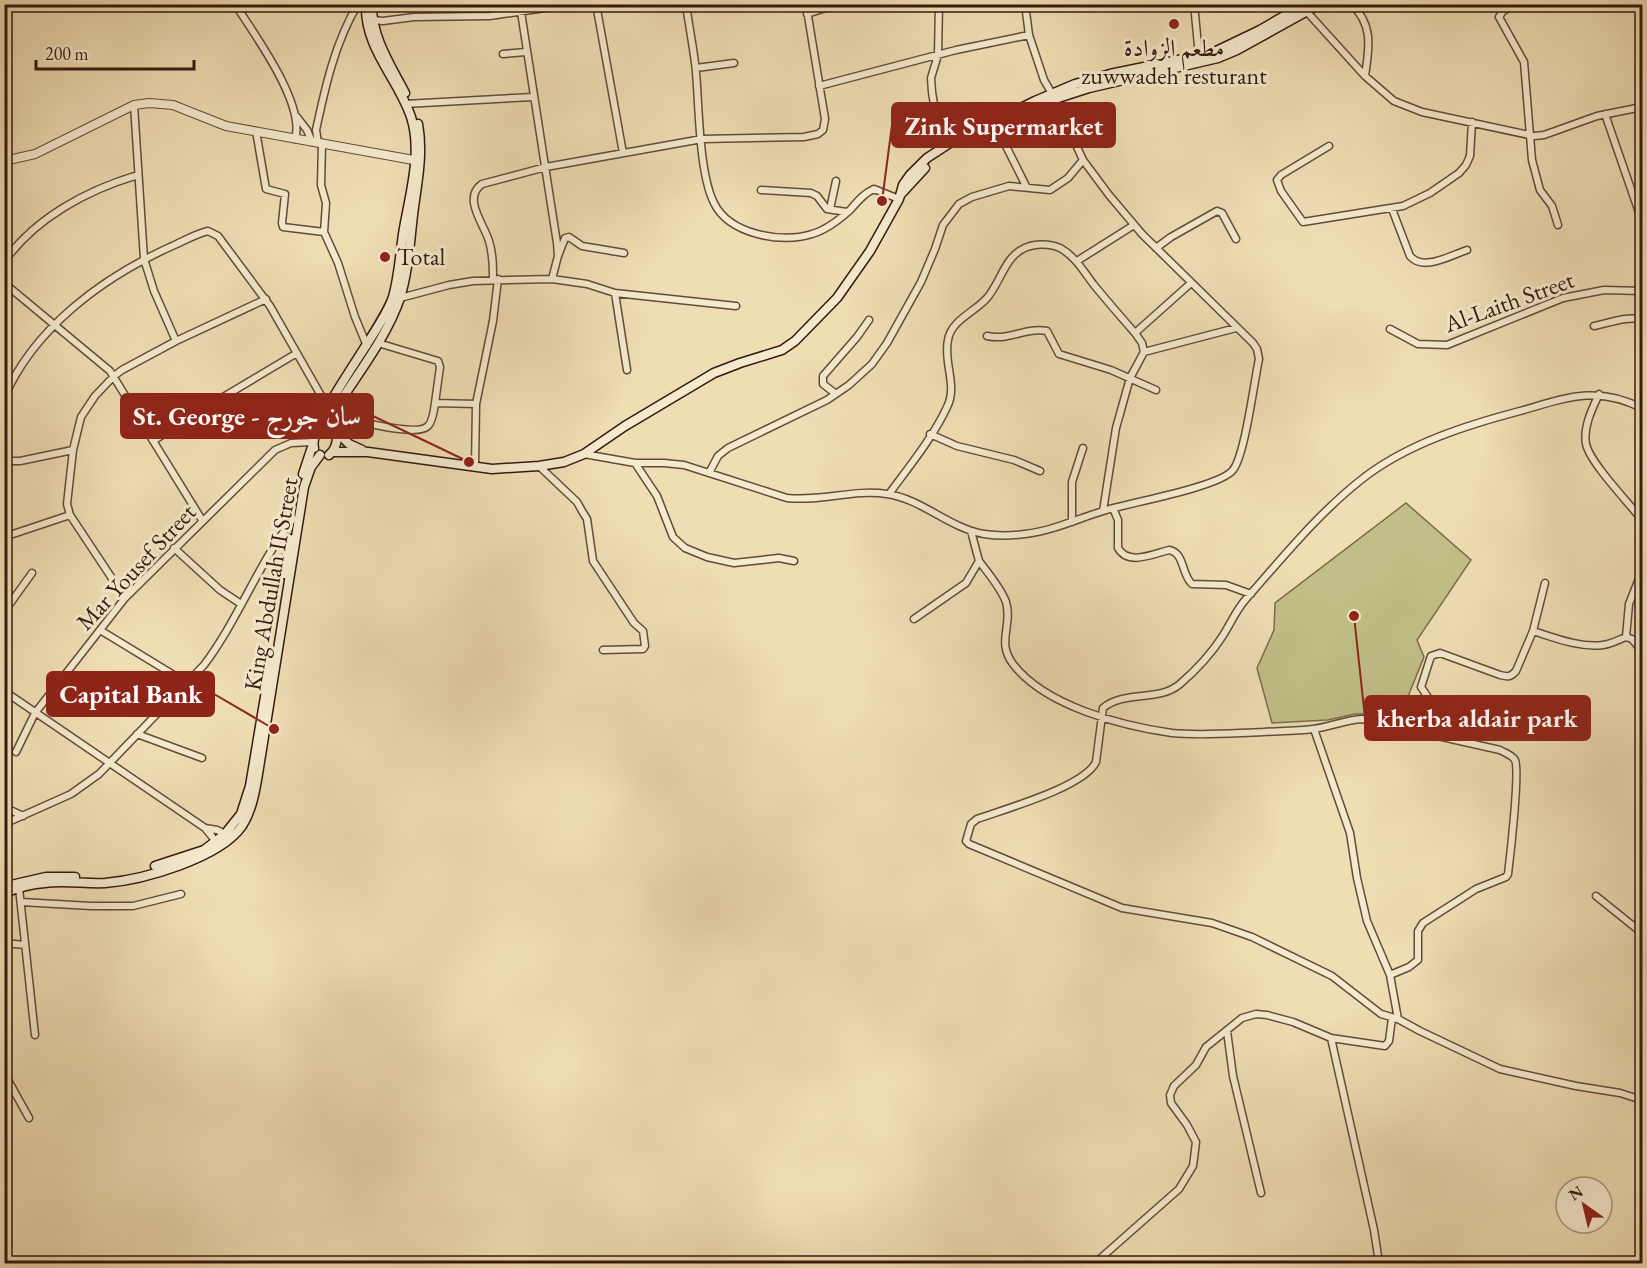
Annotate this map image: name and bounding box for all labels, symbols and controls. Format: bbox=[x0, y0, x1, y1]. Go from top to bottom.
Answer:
marker: مطعم الزوادة zuwwadeh resturant bbox=[1167, 17, 1181, 31]
place label: مطعم الزوادة zuwwadeh resturant bbox=[1081, 32, 1267, 91]
scale bar bbox=[36, 33, 194, 71]
text: 200 m bbox=[45, 42, 89, 65]
callout: Zink Supermarket bbox=[892, 103, 1115, 147]
text: Zink Supermarket bbox=[905, 109, 1104, 143]
place label: Total bbox=[397, 241, 446, 272]
marker: Total bbox=[378, 250, 392, 264]
street label: Al-Laith Street bbox=[1439, 264, 1578, 340]
callout: St. George - سان جورج bbox=[121, 394, 373, 438]
text: St. George - سان جورج bbox=[133, 399, 361, 439]
street label: King Abdullah II Street bbox=[236, 474, 305, 693]
street label: Mar Yousef Street bbox=[69, 497, 202, 636]
callout: Capital Bank bbox=[47, 672, 214, 716]
text: Capital Bank bbox=[60, 677, 203, 711]
callout: kherba aldair park bbox=[1365, 696, 1590, 740]
text: kherba aldair park bbox=[1376, 701, 1578, 735]
north arrow bbox=[1554, 1175, 1614, 1235]
text: N bbox=[1565, 1181, 1587, 1205]

